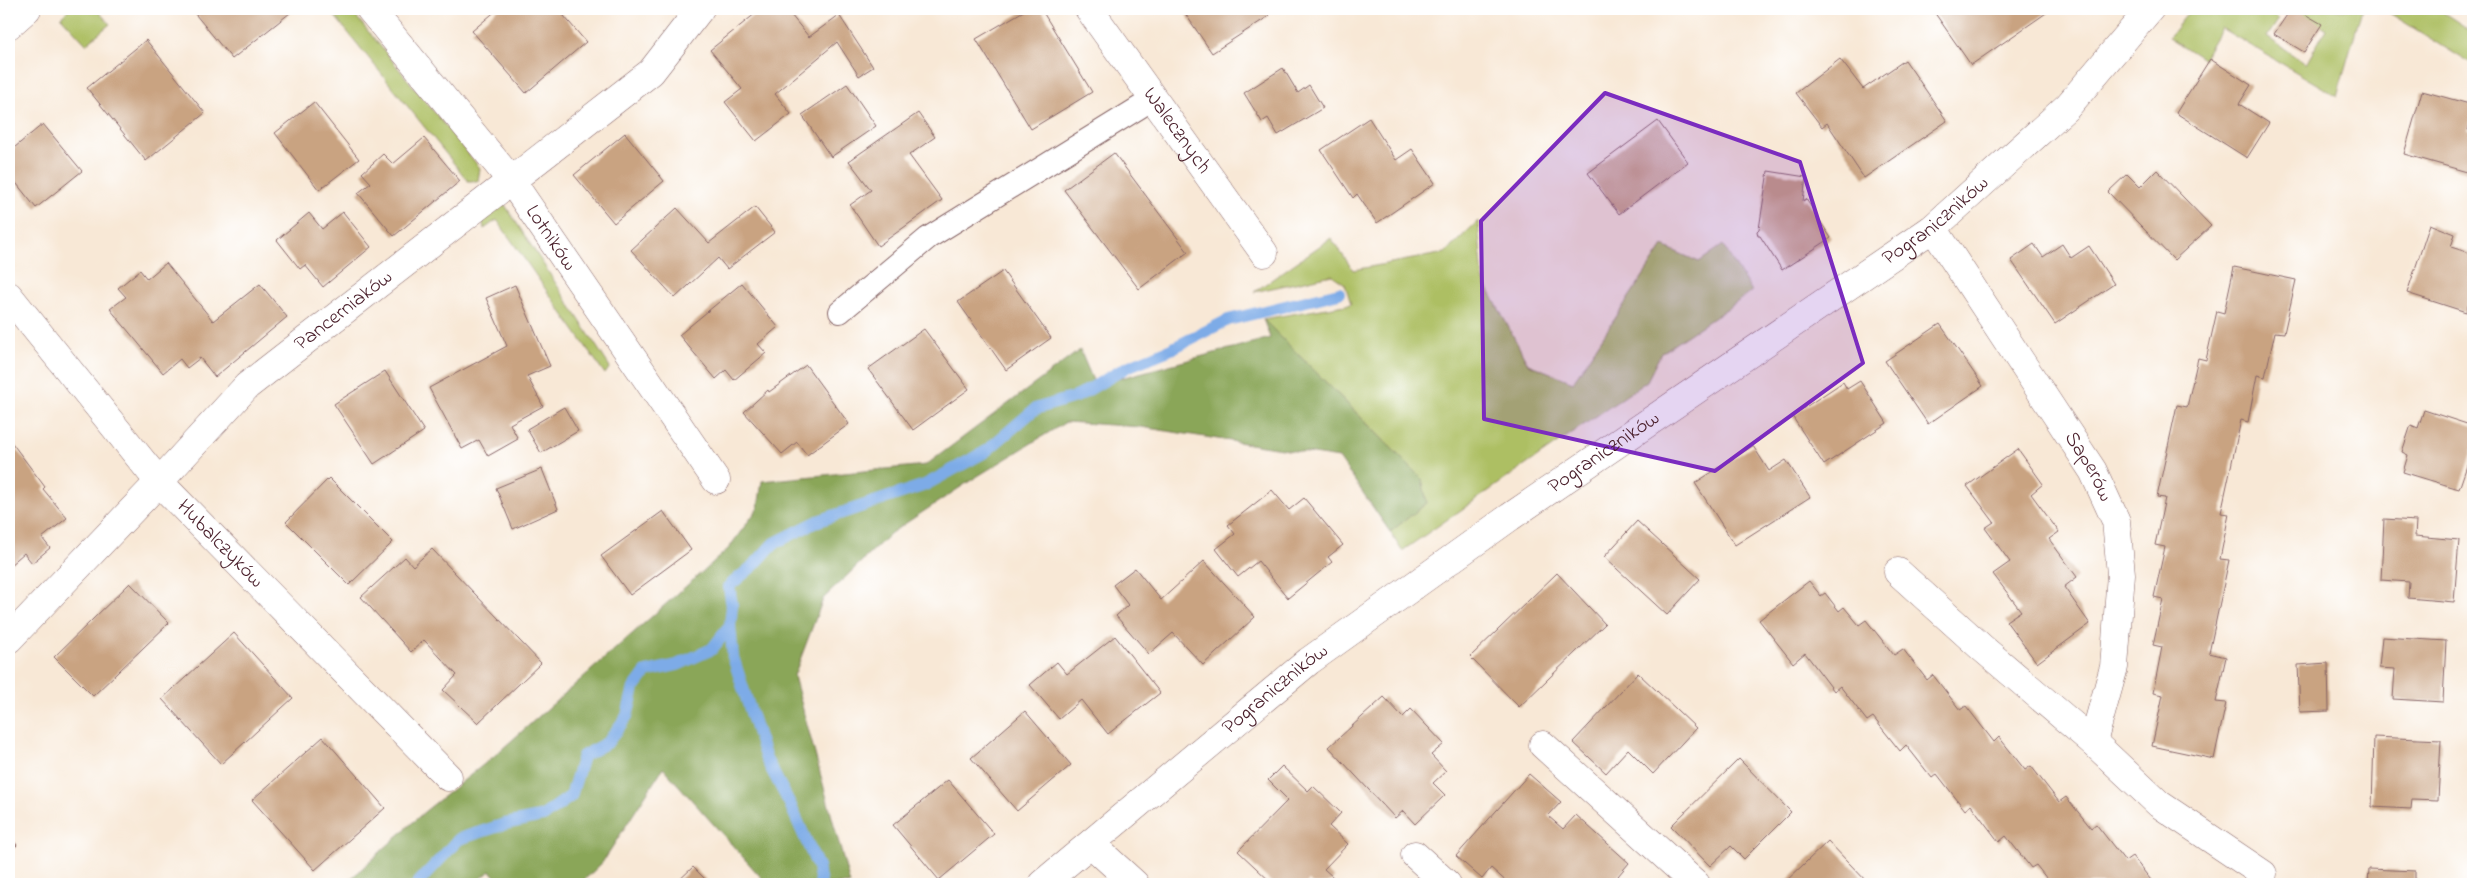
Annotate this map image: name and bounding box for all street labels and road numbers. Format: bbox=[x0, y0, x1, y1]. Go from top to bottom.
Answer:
street label: Walecznych bbox=[1135, 81, 1218, 181]
street label: Pograniczników bbox=[1877, 169, 1996, 273]
street label: Lotników bbox=[517, 199, 584, 277]
street label: Pancerniaków bbox=[288, 263, 399, 359]
street label: Pograniczników bbox=[1542, 404, 1666, 502]
street label: Saperów bbox=[2056, 426, 2120, 507]
street label: Hubalczyków bbox=[169, 493, 270, 595]
street label: Pograniczników bbox=[1216, 637, 1335, 742]

